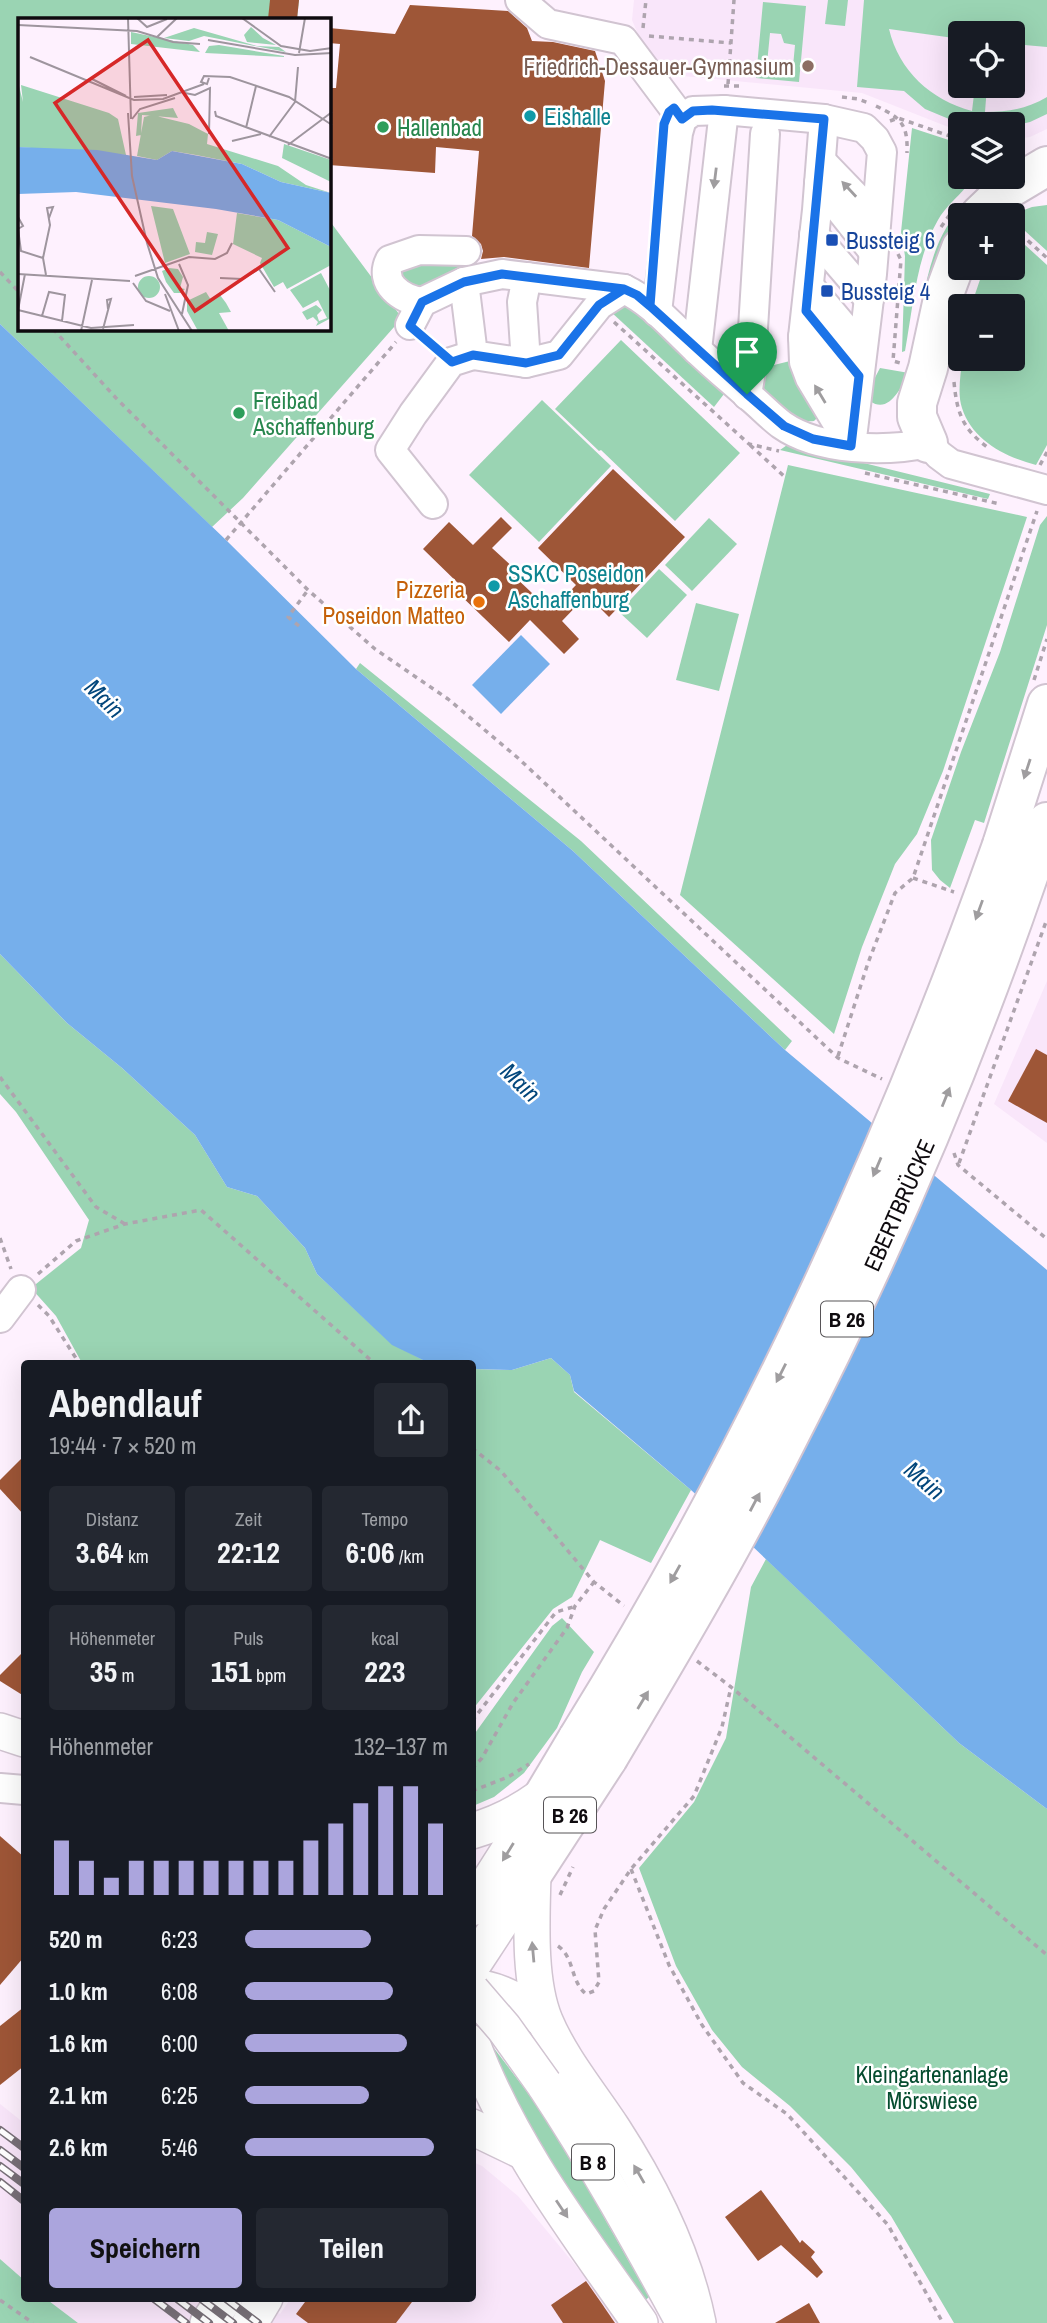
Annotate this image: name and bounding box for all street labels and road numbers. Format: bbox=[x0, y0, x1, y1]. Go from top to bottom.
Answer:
street label: EBERTBRÜCKE bbox=[856, 1134, 942, 1276]
road number: B 26 bbox=[821, 1302, 873, 1336]
road number: B 26 bbox=[544, 1798, 596, 1832]
road number: B 8 bbox=[572, 2144, 614, 2180]

